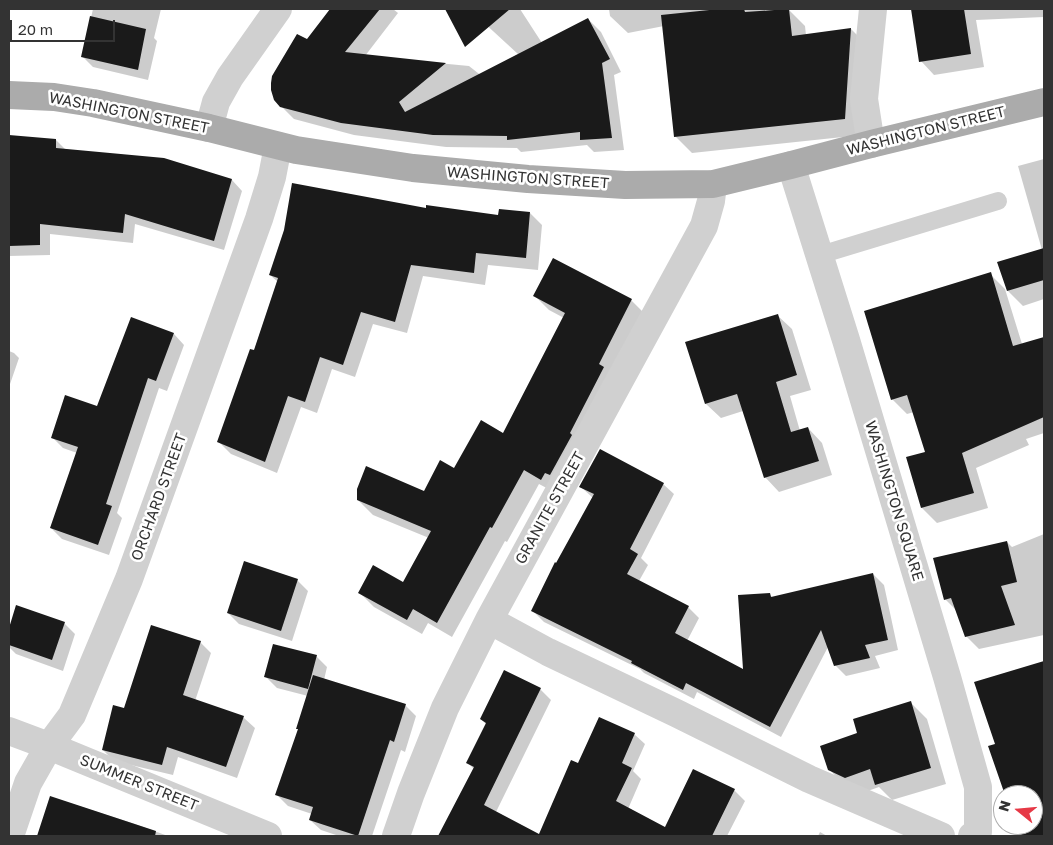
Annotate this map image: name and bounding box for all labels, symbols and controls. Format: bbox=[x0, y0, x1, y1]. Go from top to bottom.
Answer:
scale bar bbox=[12, 10, 118, 42]
text: 20 m bbox=[18, 20, 53, 38]
street label: WASHINGTON STREET bbox=[47, 89, 211, 137]
street label: WASHINGTON STREET bbox=[845, 103, 1007, 159]
street label: WASHINGTON STREET bbox=[446, 163, 610, 193]
street label: WASHINGTON SQUARE bbox=[861, 419, 927, 583]
street label: ORCHARD STREET bbox=[128, 431, 190, 563]
street label: GRANITE STREET bbox=[512, 449, 588, 567]
street label: SUMMER STREET bbox=[77, 751, 201, 815]
north arrow bbox=[993, 785, 1043, 835]
text: N bbox=[994, 798, 1014, 813]

